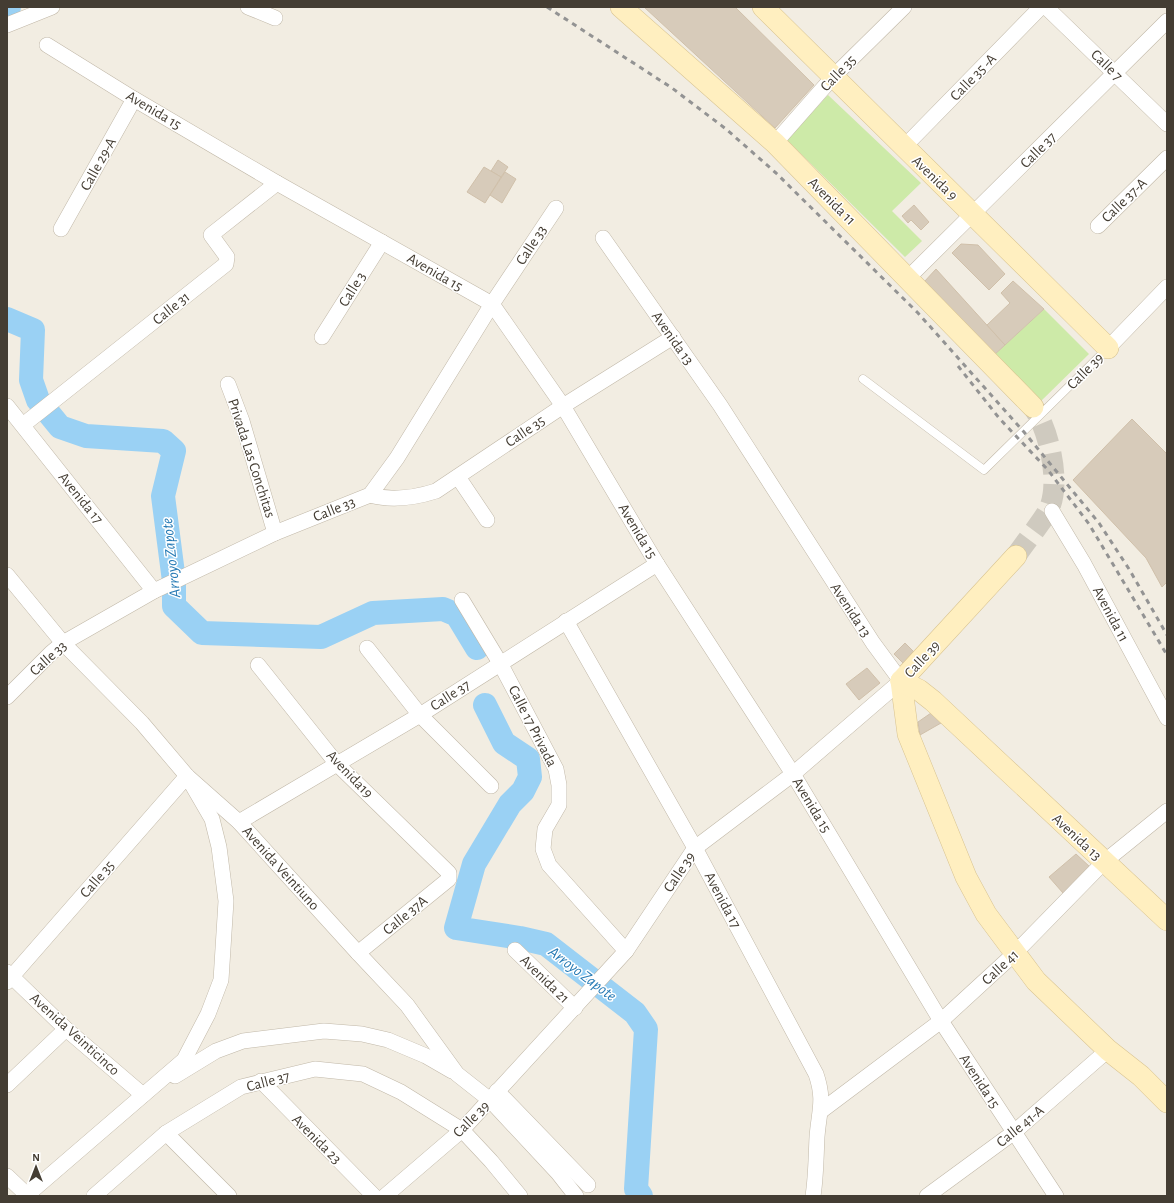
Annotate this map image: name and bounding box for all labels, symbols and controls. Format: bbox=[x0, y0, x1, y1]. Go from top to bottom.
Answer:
street label: Calle 7 bbox=[1088, 47, 1125, 84]
street label: Calle 35 -A bbox=[947, 51, 999, 104]
street label: Calle 35 bbox=[818, 52, 859, 94]
street label: Avenida 15 bbox=[124, 88, 184, 133]
street label: Calle 37 bbox=[1018, 130, 1059, 171]
street label: Calle 29-A bbox=[78, 135, 119, 193]
street label: Avenida 9 bbox=[909, 153, 960, 204]
street label: Avenida 11 bbox=[805, 175, 858, 228]
street label: Calle 37-A bbox=[1099, 175, 1150, 225]
street label: Calle 33 bbox=[513, 223, 550, 268]
street label: Avenida 15 bbox=[404, 251, 465, 294]
street label: Calle 3 bbox=[336, 269, 369, 309]
street label: Calle 31 bbox=[150, 289, 193, 328]
street label: Avenida 13 bbox=[649, 309, 696, 368]
street label: Calle 39 bbox=[1064, 350, 1106, 392]
street label: Privada Las Conchitas bbox=[225, 397, 278, 520]
street label: Calle 35 bbox=[503, 413, 548, 450]
street label: Avenida 17 bbox=[55, 470, 106, 527]
street label: Calle 33 bbox=[311, 494, 357, 525]
street label: Avenida 15 bbox=[615, 501, 660, 561]
water label: Arroyo Zapote bbox=[159, 517, 184, 600]
street label: Avenida 13 bbox=[828, 580, 874, 640]
street label: Avenida 11 bbox=[1090, 584, 1131, 644]
street label: Calle 33 bbox=[27, 638, 70, 679]
street label: Calle 39 bbox=[902, 638, 943, 681]
street label: Calle 37 bbox=[428, 677, 473, 714]
street label: Calle 17 Privada bbox=[506, 683, 560, 769]
street label: Avenida19 bbox=[324, 748, 376, 801]
street label: Avenida 15 bbox=[789, 775, 834, 835]
street label: Avenida 13 bbox=[1049, 811, 1104, 864]
street label: Avenida Veintiuno bbox=[239, 824, 322, 913]
street label: Calle 39 bbox=[661, 850, 698, 895]
street label: Calle 35 bbox=[77, 858, 117, 901]
street label: Avenida 17 bbox=[702, 870, 744, 931]
street label: Calle 37A bbox=[380, 893, 431, 938]
water label: Arroyo Zapote bbox=[544, 943, 619, 1005]
street label: Calle 41 bbox=[979, 947, 1022, 988]
street label: Avenida 21 bbox=[517, 952, 572, 1006]
street label: Avenida Veinticinco bbox=[27, 990, 122, 1078]
street label: Avenida 15 bbox=[957, 1051, 1003, 1111]
street label: Calle 37 bbox=[245, 1069, 291, 1094]
street label: Calle 39 bbox=[450, 1098, 492, 1140]
street label: Calle 41-A bbox=[994, 1103, 1047, 1150]
street label: Avenida 23 bbox=[289, 1112, 344, 1167]
north arrow bbox=[16, 1147, 56, 1187]
text: N bbox=[32, 1152, 40, 1163]

